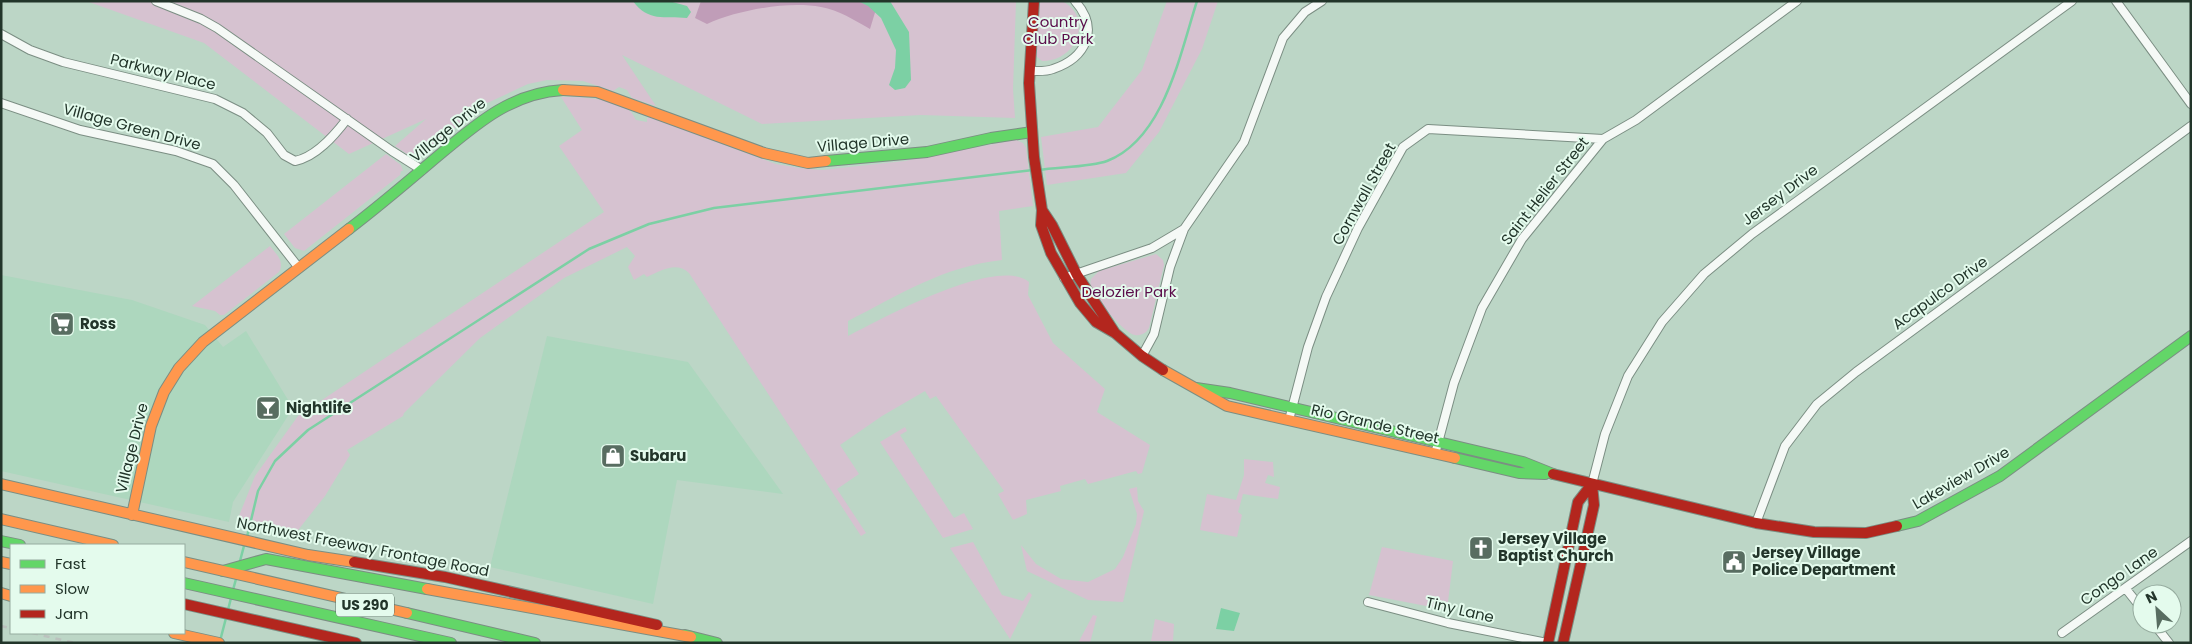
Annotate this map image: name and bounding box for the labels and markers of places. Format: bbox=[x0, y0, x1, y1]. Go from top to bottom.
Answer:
supermarket icon: Ross bbox=[49, 311, 75, 337]
place label: Ross bbox=[80, 313, 116, 334]
bar icon: Nightlife bbox=[255, 395, 281, 421]
place label: Nightlife bbox=[286, 397, 352, 418]
shop icon: Subaru bbox=[600, 443, 626, 469]
place label: Subaru bbox=[630, 445, 686, 466]
place label: Jersey Village Baptist Church bbox=[1498, 528, 1614, 566]
church icon: Jersey Village Baptist Church bbox=[1468, 535, 1494, 561]
place label: Jersey Village Police Department bbox=[1752, 542, 1896, 580]
public building icon: Jersey Village Police Department bbox=[1721, 549, 1747, 575]

